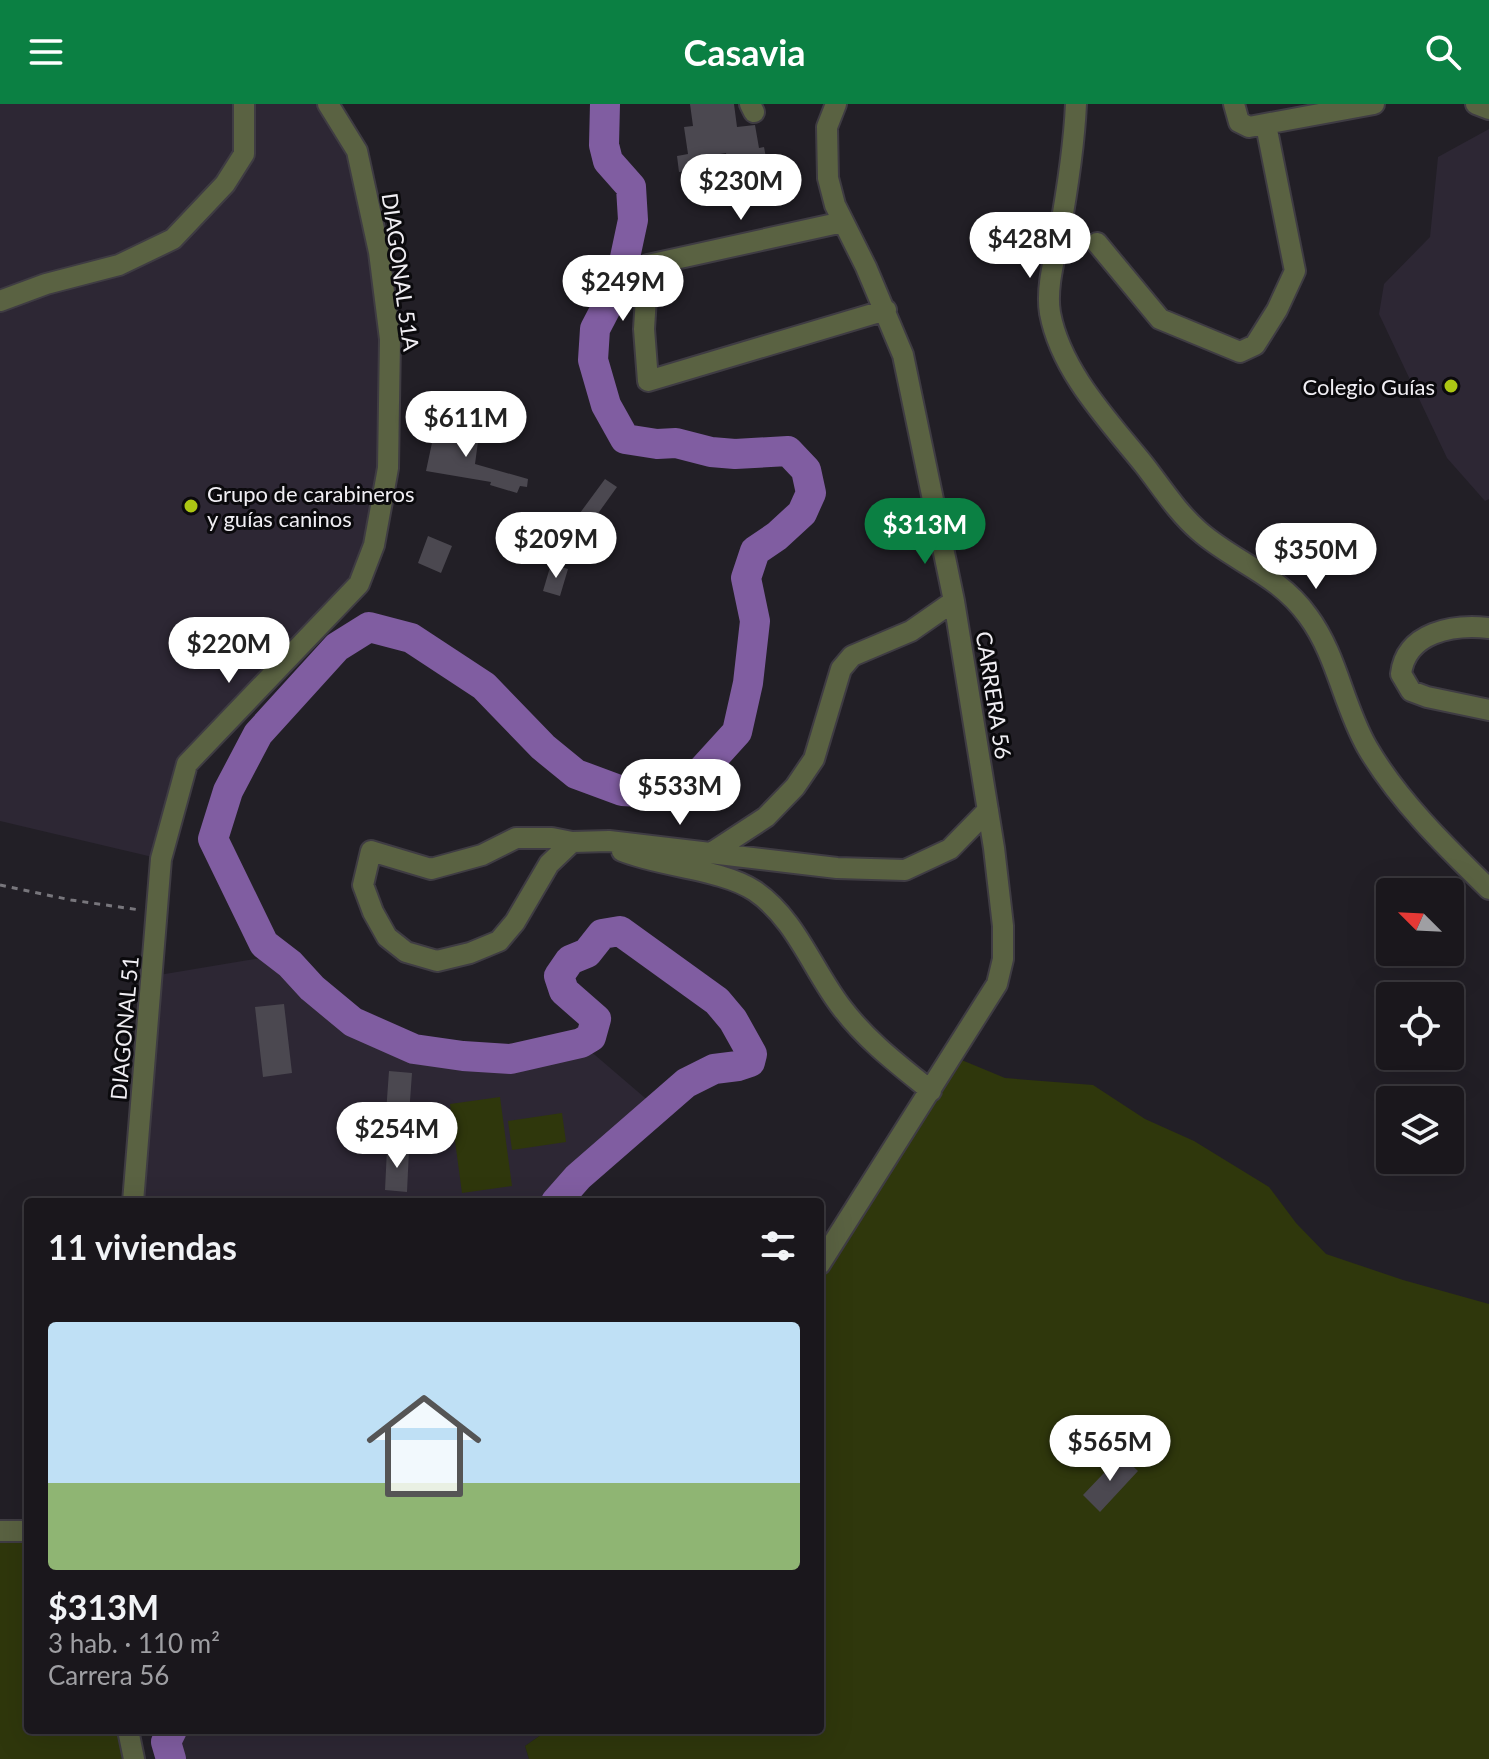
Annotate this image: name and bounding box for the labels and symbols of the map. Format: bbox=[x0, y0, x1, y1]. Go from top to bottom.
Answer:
pin: $230M bbox=[685, 154, 797, 222]
street label: DIAGONAL 51A bbox=[377, 191, 425, 353]
pin: $428M bbox=[974, 212, 1086, 280]
pin: $249M bbox=[567, 255, 679, 323]
place label: Colegio Guías bbox=[1303, 373, 1435, 400]
marker: Colegio Guías bbox=[1442, 377, 1460, 395]
pin: $611M bbox=[410, 391, 522, 459]
place label: Grupo de carabineros y guías caninos bbox=[207, 480, 414, 532]
marker: Grupo de carabineros y guías caninos bbox=[182, 497, 200, 515]
pin: $313M bbox=[869, 498, 981, 566]
pin: $209M bbox=[500, 512, 612, 580]
pin: $350M bbox=[1260, 523, 1372, 591]
pin: $220M bbox=[173, 617, 285, 685]
street label: CARRERA 56 bbox=[971, 629, 1017, 761]
pin: $533M bbox=[624, 759, 736, 827]
north arrow bbox=[1376, 878, 1464, 966]
street label: DIAGONAL 51 bbox=[104, 955, 144, 1101]
pin: $254M bbox=[341, 1102, 453, 1170]
pin: $565M bbox=[1054, 1415, 1166, 1483]

